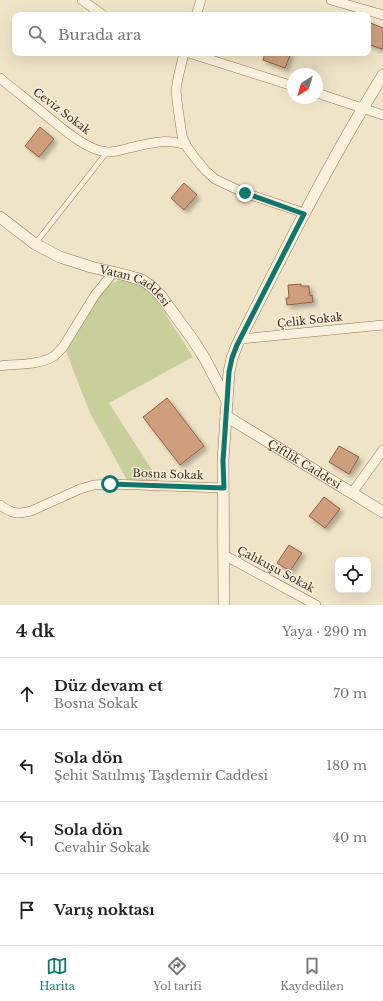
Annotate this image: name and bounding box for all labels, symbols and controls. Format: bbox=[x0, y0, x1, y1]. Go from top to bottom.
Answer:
search box bbox=[12, 12, 371, 56]
icon: search bbox=[26, 23, 48, 45]
text: Burada ara bbox=[58, 25, 141, 44]
north arrow bbox=[287, 68, 323, 104]
street label: Ceviz Sokak bbox=[30, 85, 94, 137]
route end bbox=[236, 184, 254, 202]
street label: Vatan Caddesi bbox=[97, 262, 173, 309]
street label: Çelik Sokak bbox=[276, 310, 344, 330]
street label: Çiftlik Caddesi bbox=[265, 436, 344, 492]
street label: Bosna Sokak bbox=[132, 466, 204, 482]
route start bbox=[101, 475, 119, 493]
street label: Çalıkuşu Sokak bbox=[235, 543, 317, 595]
map controls bbox=[335, 557, 371, 593]
button: locate bbox=[335, 557, 371, 593]
text: 4 dk bbox=[16, 621, 55, 642]
text: Yaya · 290 m bbox=[282, 623, 367, 640]
text: Düz devam et bbox=[54, 676, 163, 695]
icon: ahead bbox=[16, 683, 38, 705]
text: 70 m bbox=[334, 685, 367, 702]
text: Bosna Sokak bbox=[54, 695, 138, 712]
text: Sola dön bbox=[54, 748, 123, 767]
icon: left bbox=[16, 755, 38, 777]
text: 180 m bbox=[326, 757, 367, 774]
text: Şehit Satılmış Taşdemir Caddesi bbox=[54, 767, 268, 784]
text: Sola dön bbox=[54, 820, 123, 839]
icon: left bbox=[16, 827, 38, 849]
text: 40 m bbox=[332, 829, 367, 846]
text: Cevahir Sokak bbox=[54, 839, 150, 856]
icon: arrive bbox=[16, 899, 38, 921]
text: Varış noktası bbox=[54, 900, 155, 919]
tab: Harita bbox=[39, 955, 75, 993]
tab: Yol tarifi bbox=[153, 955, 202, 993]
tab: Kaydedilen bbox=[280, 955, 344, 993]

